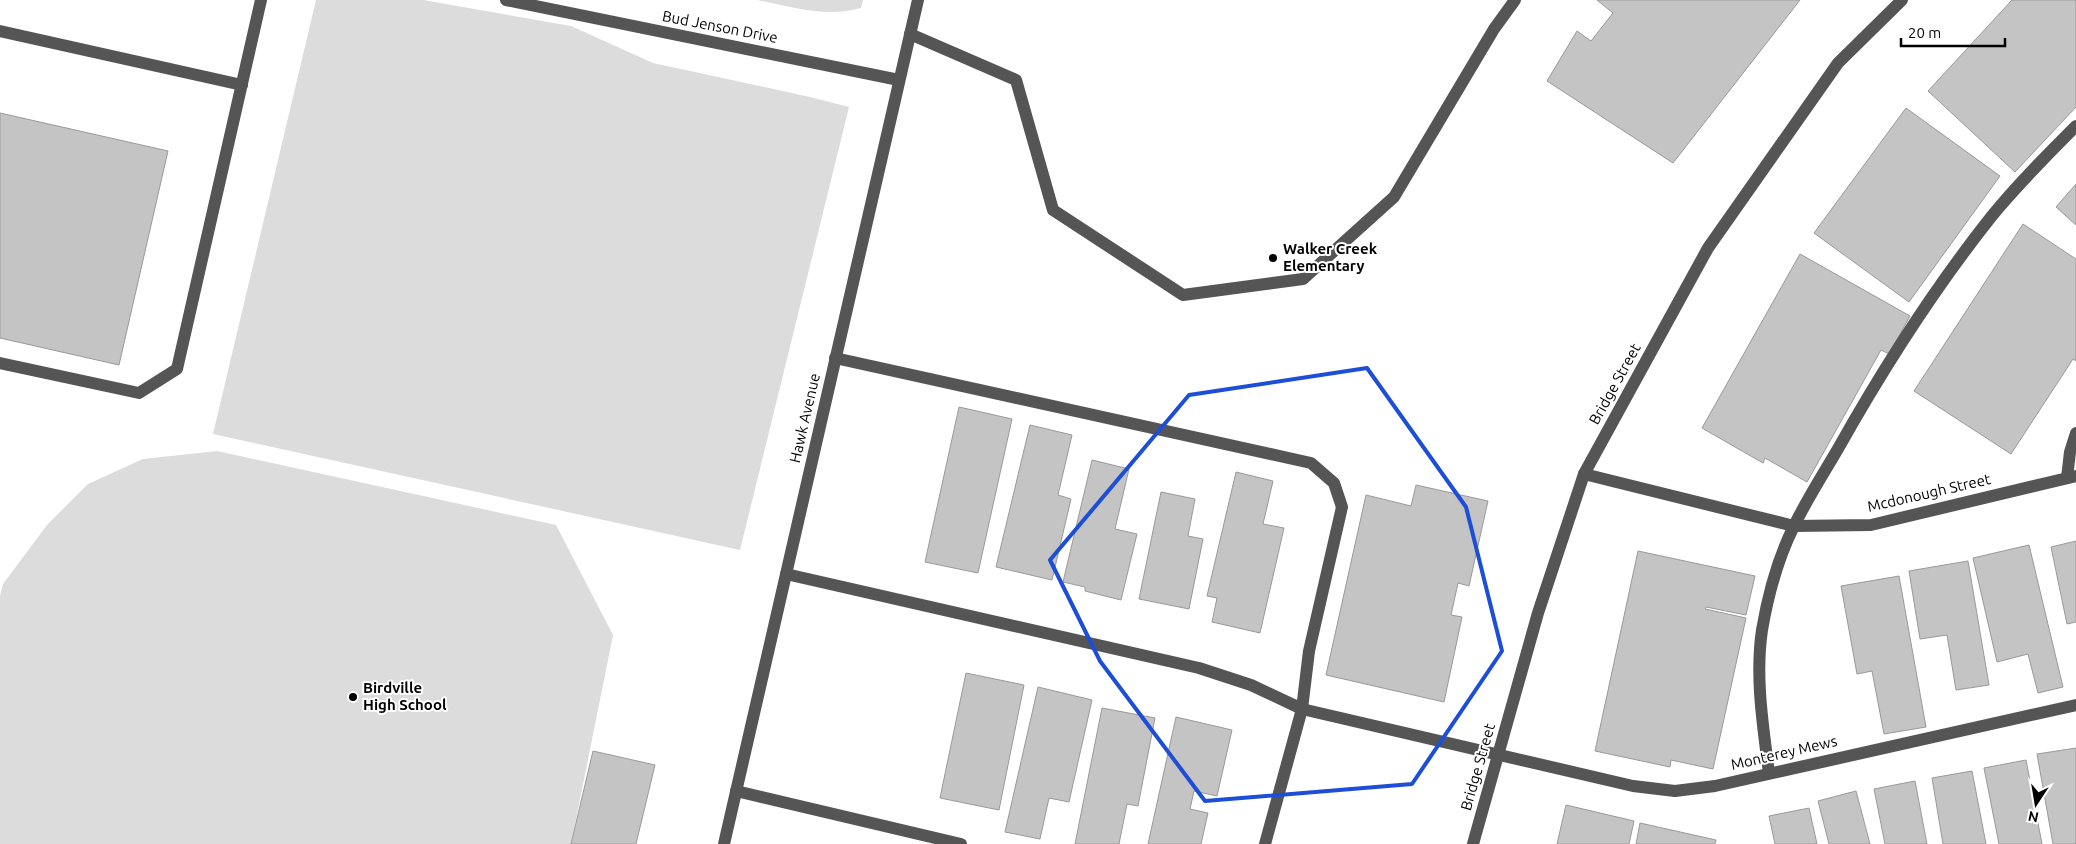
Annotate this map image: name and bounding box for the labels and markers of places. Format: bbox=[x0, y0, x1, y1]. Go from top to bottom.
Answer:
place label: Walker Creek Elementary bbox=[1283, 240, 1378, 274]
marker: Walker Creek Elementary bbox=[1267, 252, 1279, 264]
place label: Birdville High School bbox=[363, 679, 447, 713]
marker: Birdville High School bbox=[347, 691, 359, 703]

